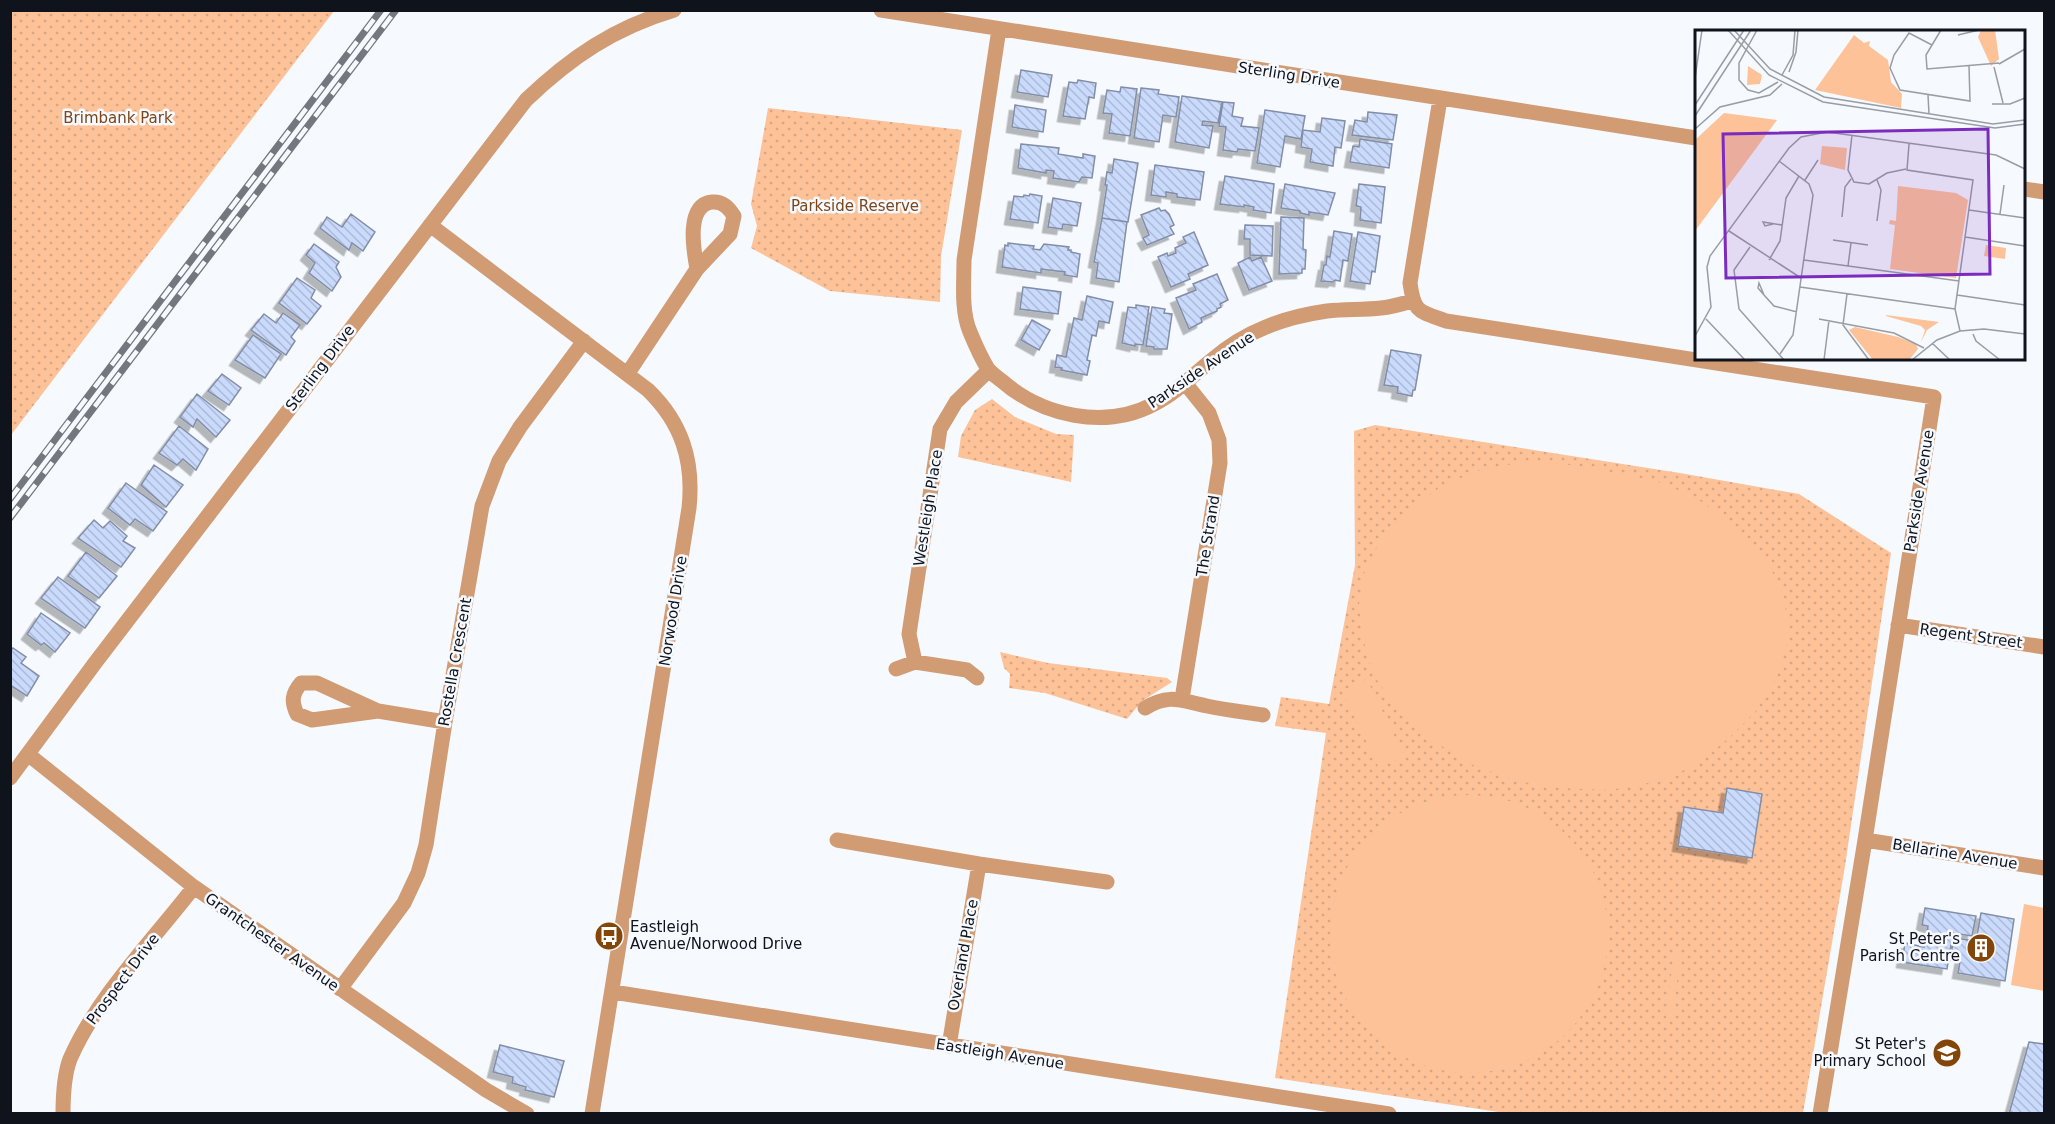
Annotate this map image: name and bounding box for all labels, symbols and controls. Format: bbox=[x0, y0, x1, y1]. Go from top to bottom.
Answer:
inset map bbox=[1695, 30, 2025, 360]
street label: Sterling Drive bbox=[1237, 58, 1341, 92]
park label: Brimbank Park bbox=[63, 109, 173, 127]
park label: Parkside Reserve bbox=[791, 197, 919, 215]
street label: Sterling Drive bbox=[282, 321, 358, 415]
street label: Parkside Avenue bbox=[1145, 328, 1257, 412]
street label: Parkside Avenue bbox=[1900, 429, 1938, 553]
street label: Westleigh Place bbox=[910, 448, 946, 568]
street label: The Strand bbox=[1193, 494, 1223, 579]
street label: Norwood Drive bbox=[655, 555, 691, 667]
street label: Rostella Crescent bbox=[435, 596, 475, 728]
street label: Regent Street bbox=[1919, 620, 2024, 652]
street label: Bellarine Avenue bbox=[1891, 835, 2019, 873]
street label: Grantchester Avenue bbox=[202, 889, 342, 995]
street label: Overland Place bbox=[944, 898, 982, 1012]
place label: Eastleigh Avenue/Norwood Drive bbox=[630, 918, 802, 953]
bus stop icon: Eastleigh Avenue/Norwood Drive bbox=[593, 920, 625, 952]
street label: Prospect Drive bbox=[83, 930, 163, 1028]
place label: St Peter's Parish Centre bbox=[1860, 930, 1960, 965]
building icon: St Peter's Parish Centre bbox=[1965, 932, 1997, 964]
street label: Eastleigh Avenue bbox=[935, 1035, 1065, 1073]
place label: St Peter's Primary School bbox=[1813, 1035, 1926, 1070]
school or university icon: St Peter's Primary School bbox=[1931, 1037, 1963, 1069]

